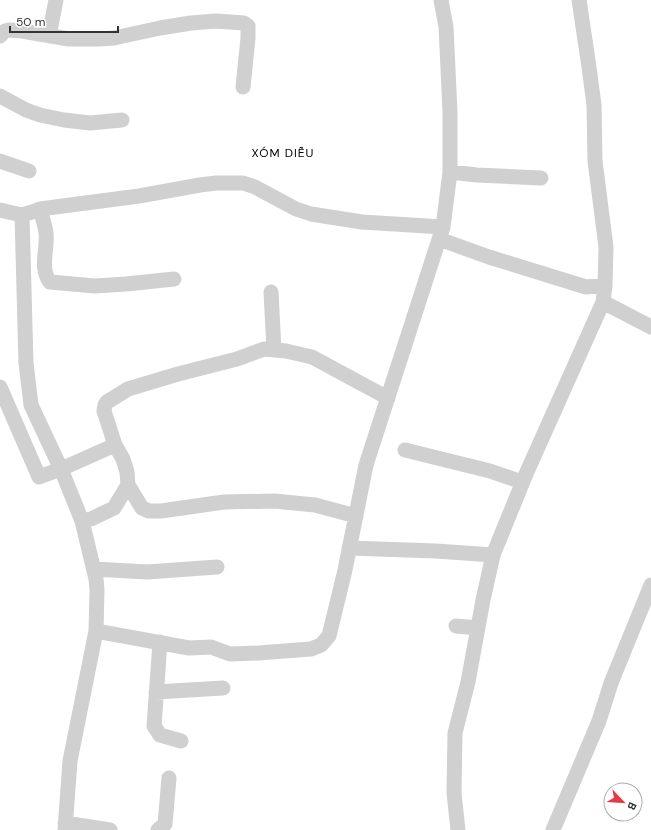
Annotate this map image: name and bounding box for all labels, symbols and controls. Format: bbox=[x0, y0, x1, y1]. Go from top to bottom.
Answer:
scale bar bbox=[10, 8, 118, 34]
text: 50 m bbox=[16, 14, 45, 30]
district label: XÓM DIỄU bbox=[252, 145, 314, 161]
north arrow bbox=[603, 782, 643, 822]
text: B bbox=[624, 800, 640, 812]

